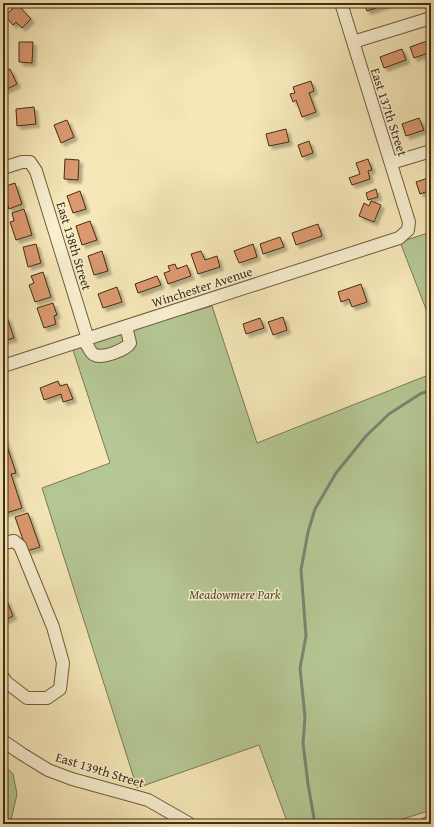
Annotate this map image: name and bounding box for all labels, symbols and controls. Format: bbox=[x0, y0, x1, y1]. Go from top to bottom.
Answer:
street label: East 137th Street bbox=[366, 65, 412, 159]
street label: East 138th Street bbox=[52, 199, 97, 293]
street label: Winchester Avenue bbox=[149, 262, 255, 312]
park label: Meadowmere Park bbox=[189, 585, 281, 604]
street label: East 139th Street bbox=[53, 748, 147, 793]

